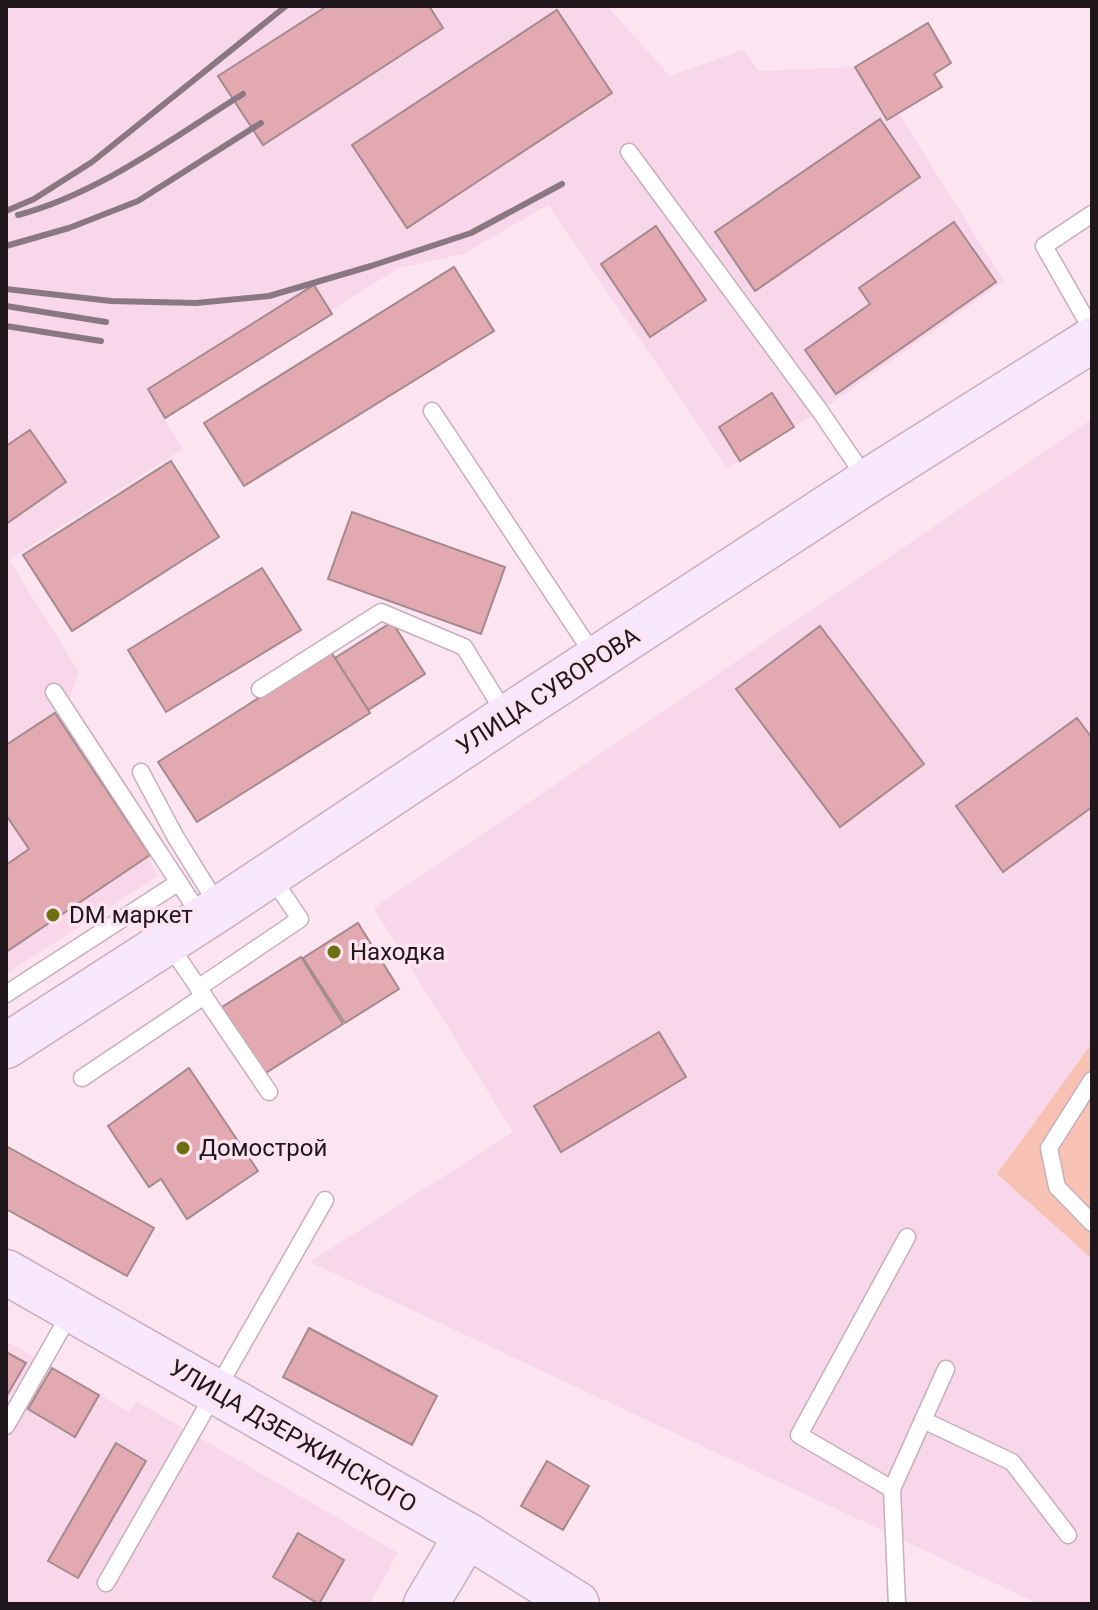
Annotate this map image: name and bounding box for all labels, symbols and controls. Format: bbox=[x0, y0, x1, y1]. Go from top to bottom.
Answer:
street label: УЛИЦА СУВОРОВА bbox=[451, 621, 645, 761]
place label: DM маркет bbox=[69, 901, 193, 929]
marker: DM маркет bbox=[44, 906, 62, 924]
place label: Находка bbox=[350, 938, 445, 966]
marker: Находка bbox=[325, 943, 343, 961]
place label: Домострой bbox=[199, 1134, 327, 1162]
marker: Домострой bbox=[174, 1139, 192, 1157]
street label: УЛИЦА ДЗЕРЖИНСКОГО bbox=[164, 1354, 422, 1518]

